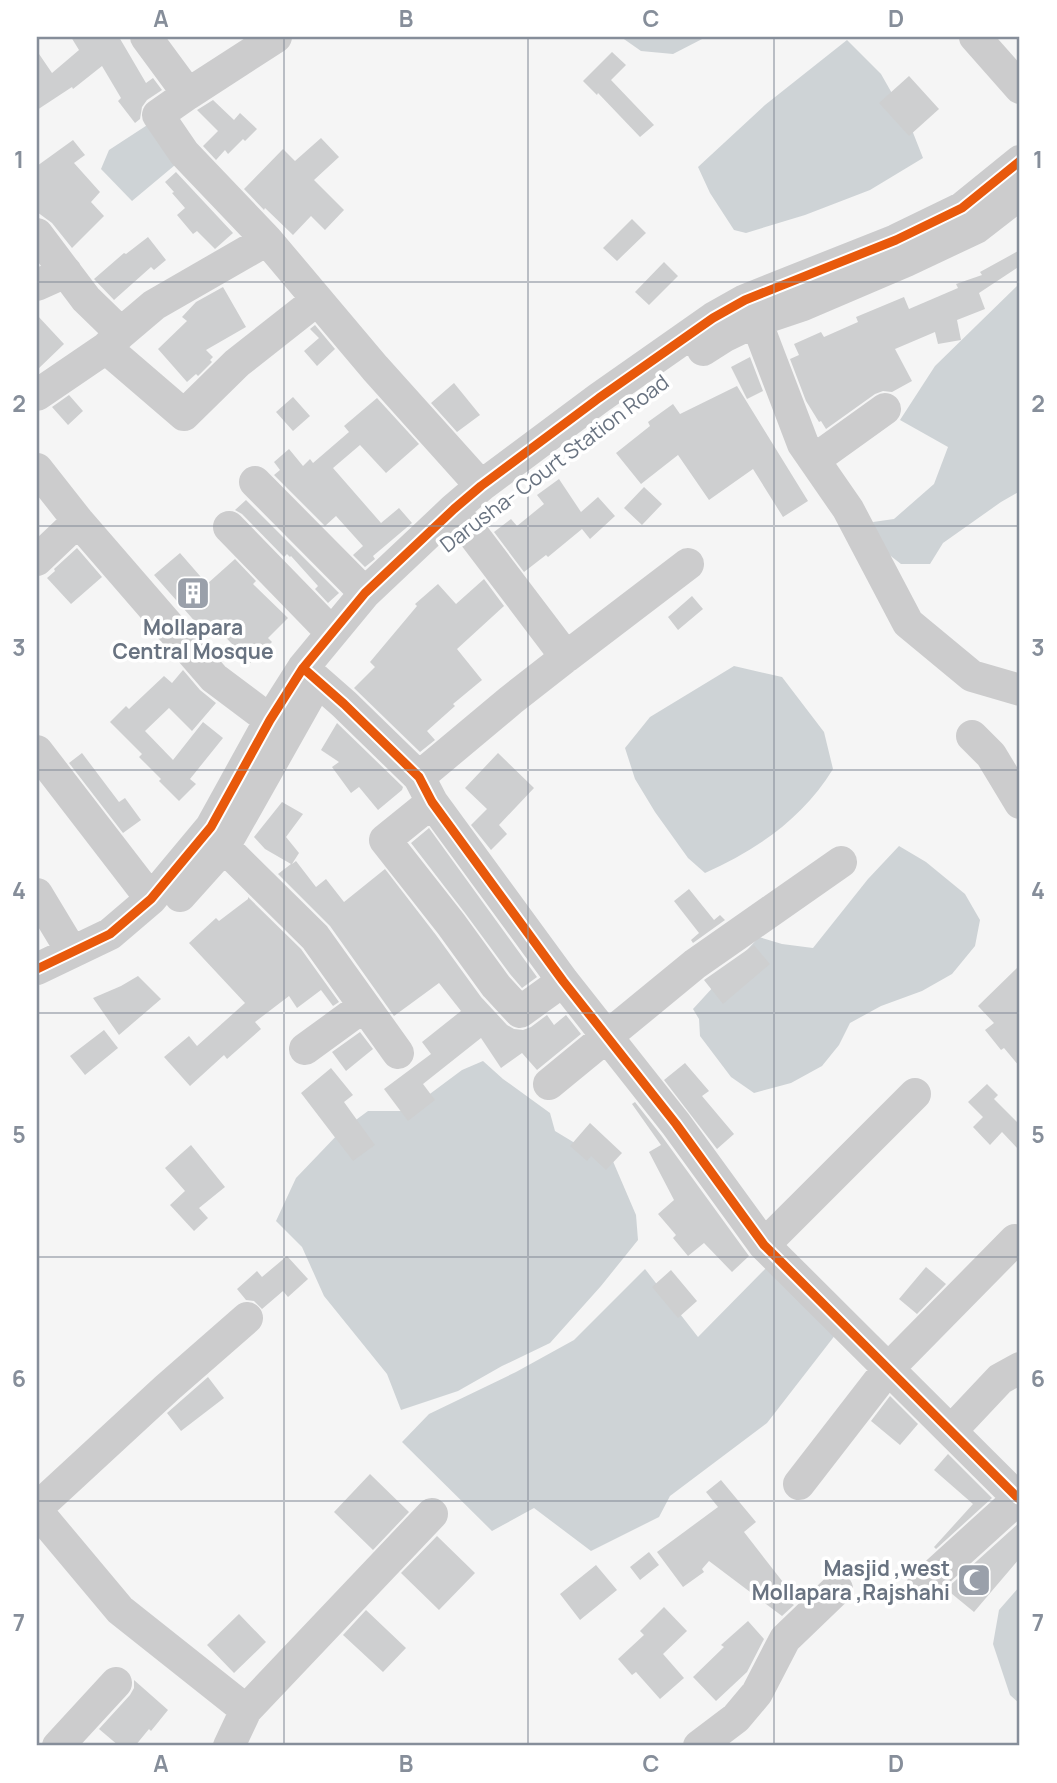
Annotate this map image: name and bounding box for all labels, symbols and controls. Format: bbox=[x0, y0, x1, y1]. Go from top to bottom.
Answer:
text: A bbox=[153, 2, 169, 34]
text: B bbox=[399, 2, 413, 34]
text: C bbox=[643, 2, 660, 34]
text: D bbox=[888, 2, 904, 34]
text: 1 bbox=[14, 143, 24, 175]
text: 1 bbox=[1033, 143, 1043, 175]
street label: Darusha- Court Station Road bbox=[434, 368, 674, 558]
text: 2 bbox=[12, 387, 26, 419]
text: 2 bbox=[1031, 387, 1045, 419]
building icon: Mollapara Central Mosque bbox=[174, 574, 212, 612]
place label: Mollapara Central Mosque bbox=[112, 613, 274, 665]
text: 3 bbox=[12, 631, 26, 663]
text: 3 bbox=[1031, 631, 1045, 663]
text: 4 bbox=[12, 874, 26, 906]
text: 4 bbox=[1031, 874, 1045, 906]
text: 5 bbox=[12, 1118, 26, 1150]
text: 5 bbox=[1031, 1118, 1045, 1150]
text: 6 bbox=[12, 1362, 26, 1394]
text: 6 bbox=[1031, 1362, 1045, 1394]
place label: Masjid ,west Mollapara ,Rajshahi bbox=[752, 1554, 950, 1606]
mosque icon: Masjid ,west Mollapara ,Rajshahi bbox=[955, 1561, 993, 1599]
text: 7 bbox=[13, 1606, 25, 1638]
text: 7 bbox=[1032, 1606, 1044, 1638]
text: A bbox=[153, 1747, 169, 1779]
text: B bbox=[399, 1747, 413, 1779]
text: C bbox=[643, 1747, 660, 1779]
text: D bbox=[888, 1747, 904, 1779]

